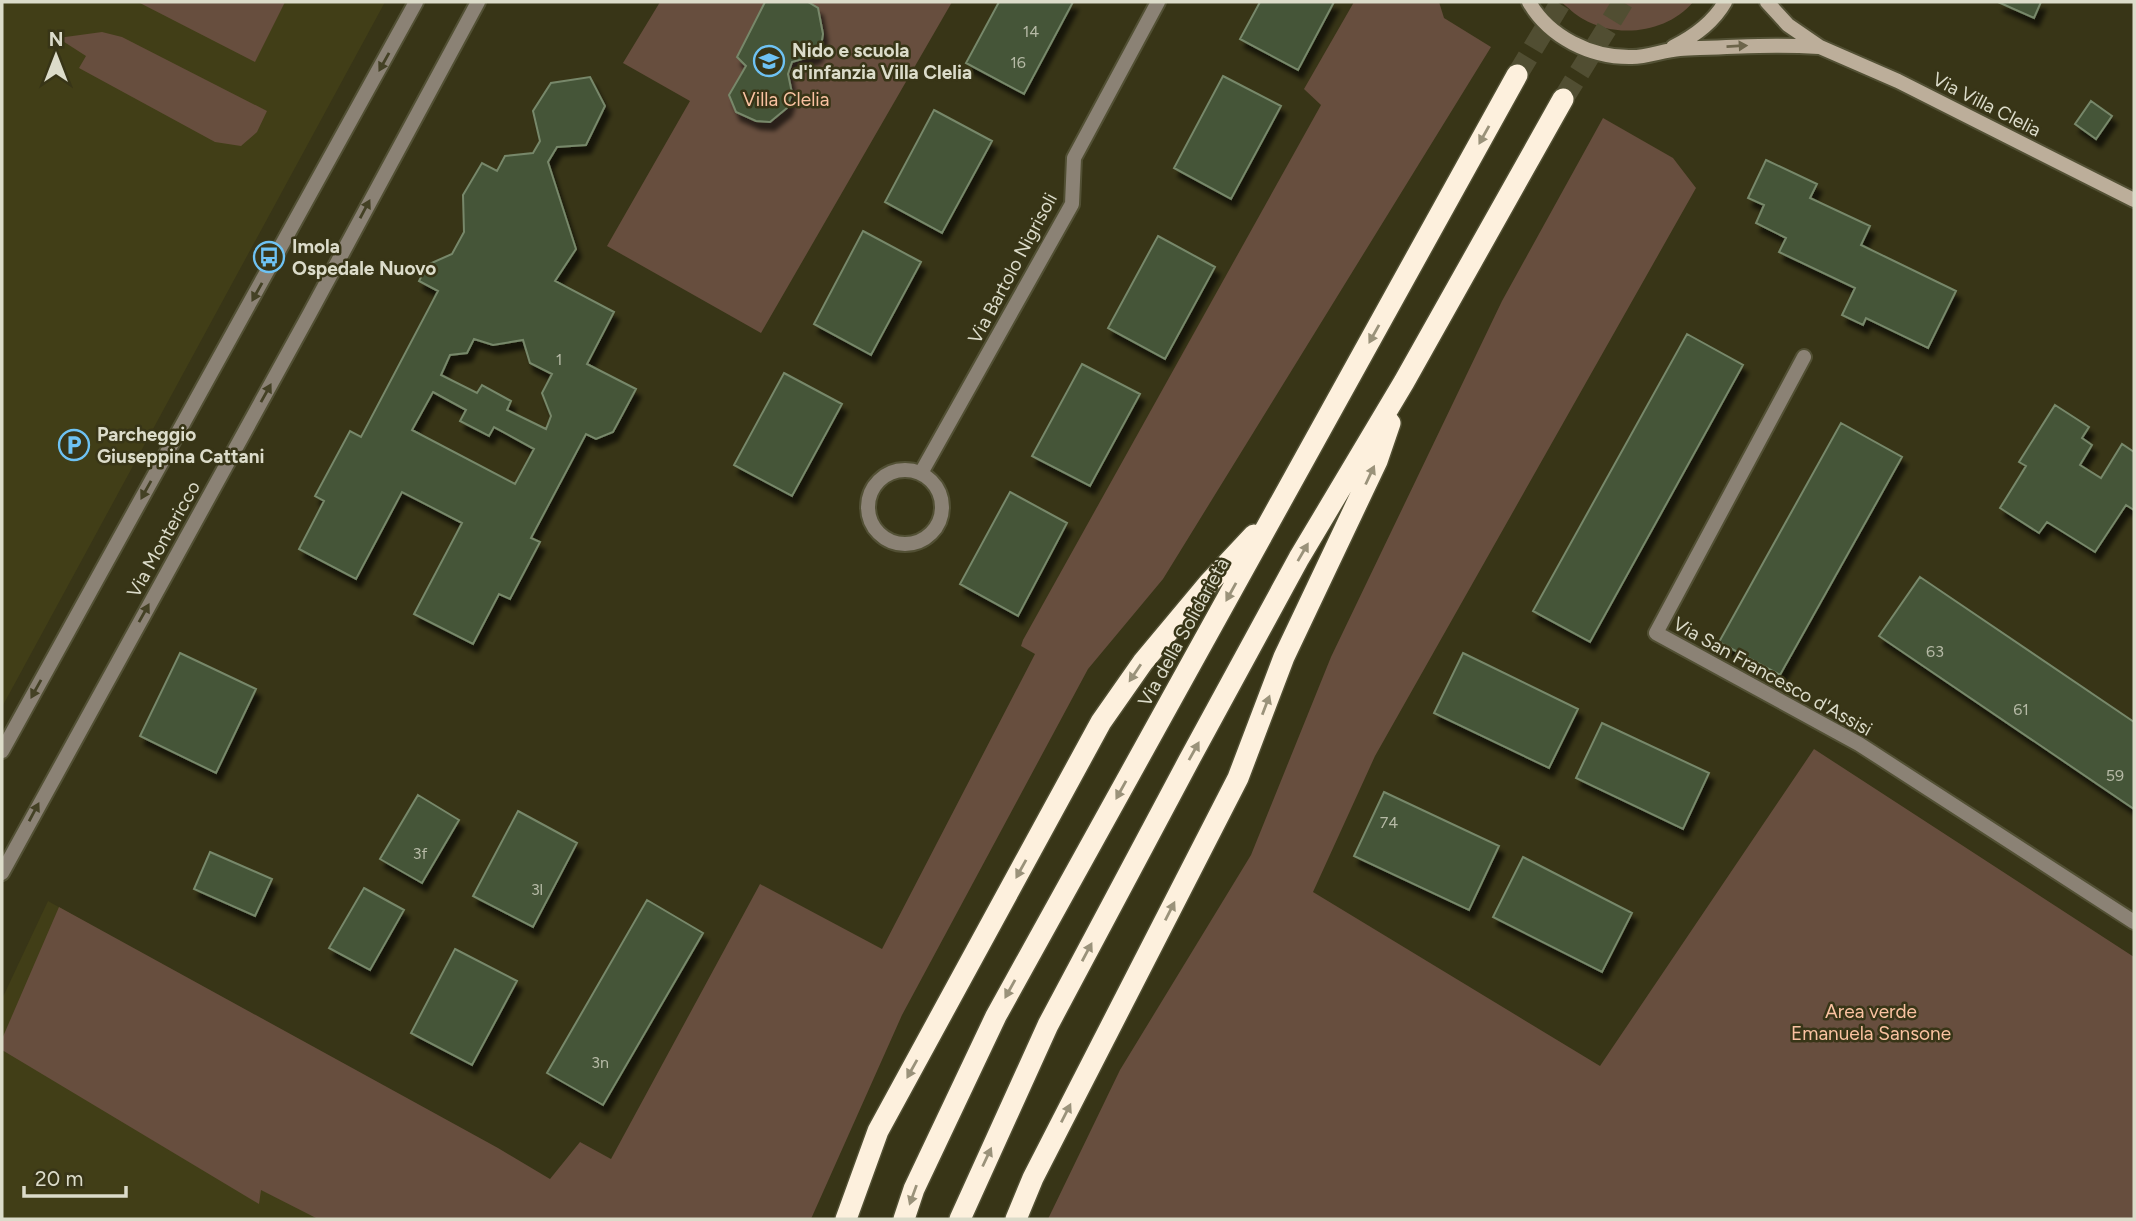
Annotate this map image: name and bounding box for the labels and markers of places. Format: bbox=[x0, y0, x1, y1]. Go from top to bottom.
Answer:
place label: Nido e scuola d'infanzia Villa Clelia bbox=[792, 39, 972, 84]
school or university icon: Nido e scuola d'infanzia Villa Clelia bbox=[752, 44, 786, 78]
place label: Imola Ospedale Nuovo bbox=[292, 235, 436, 280]
bus stop icon: Imola Ospedale Nuovo bbox=[252, 240, 286, 274]
place label: Parcheggio Giuseppina Cattani bbox=[97, 423, 264, 468]
parking icon: Parcheggio Giuseppina Cattani bbox=[57, 428, 91, 462]

